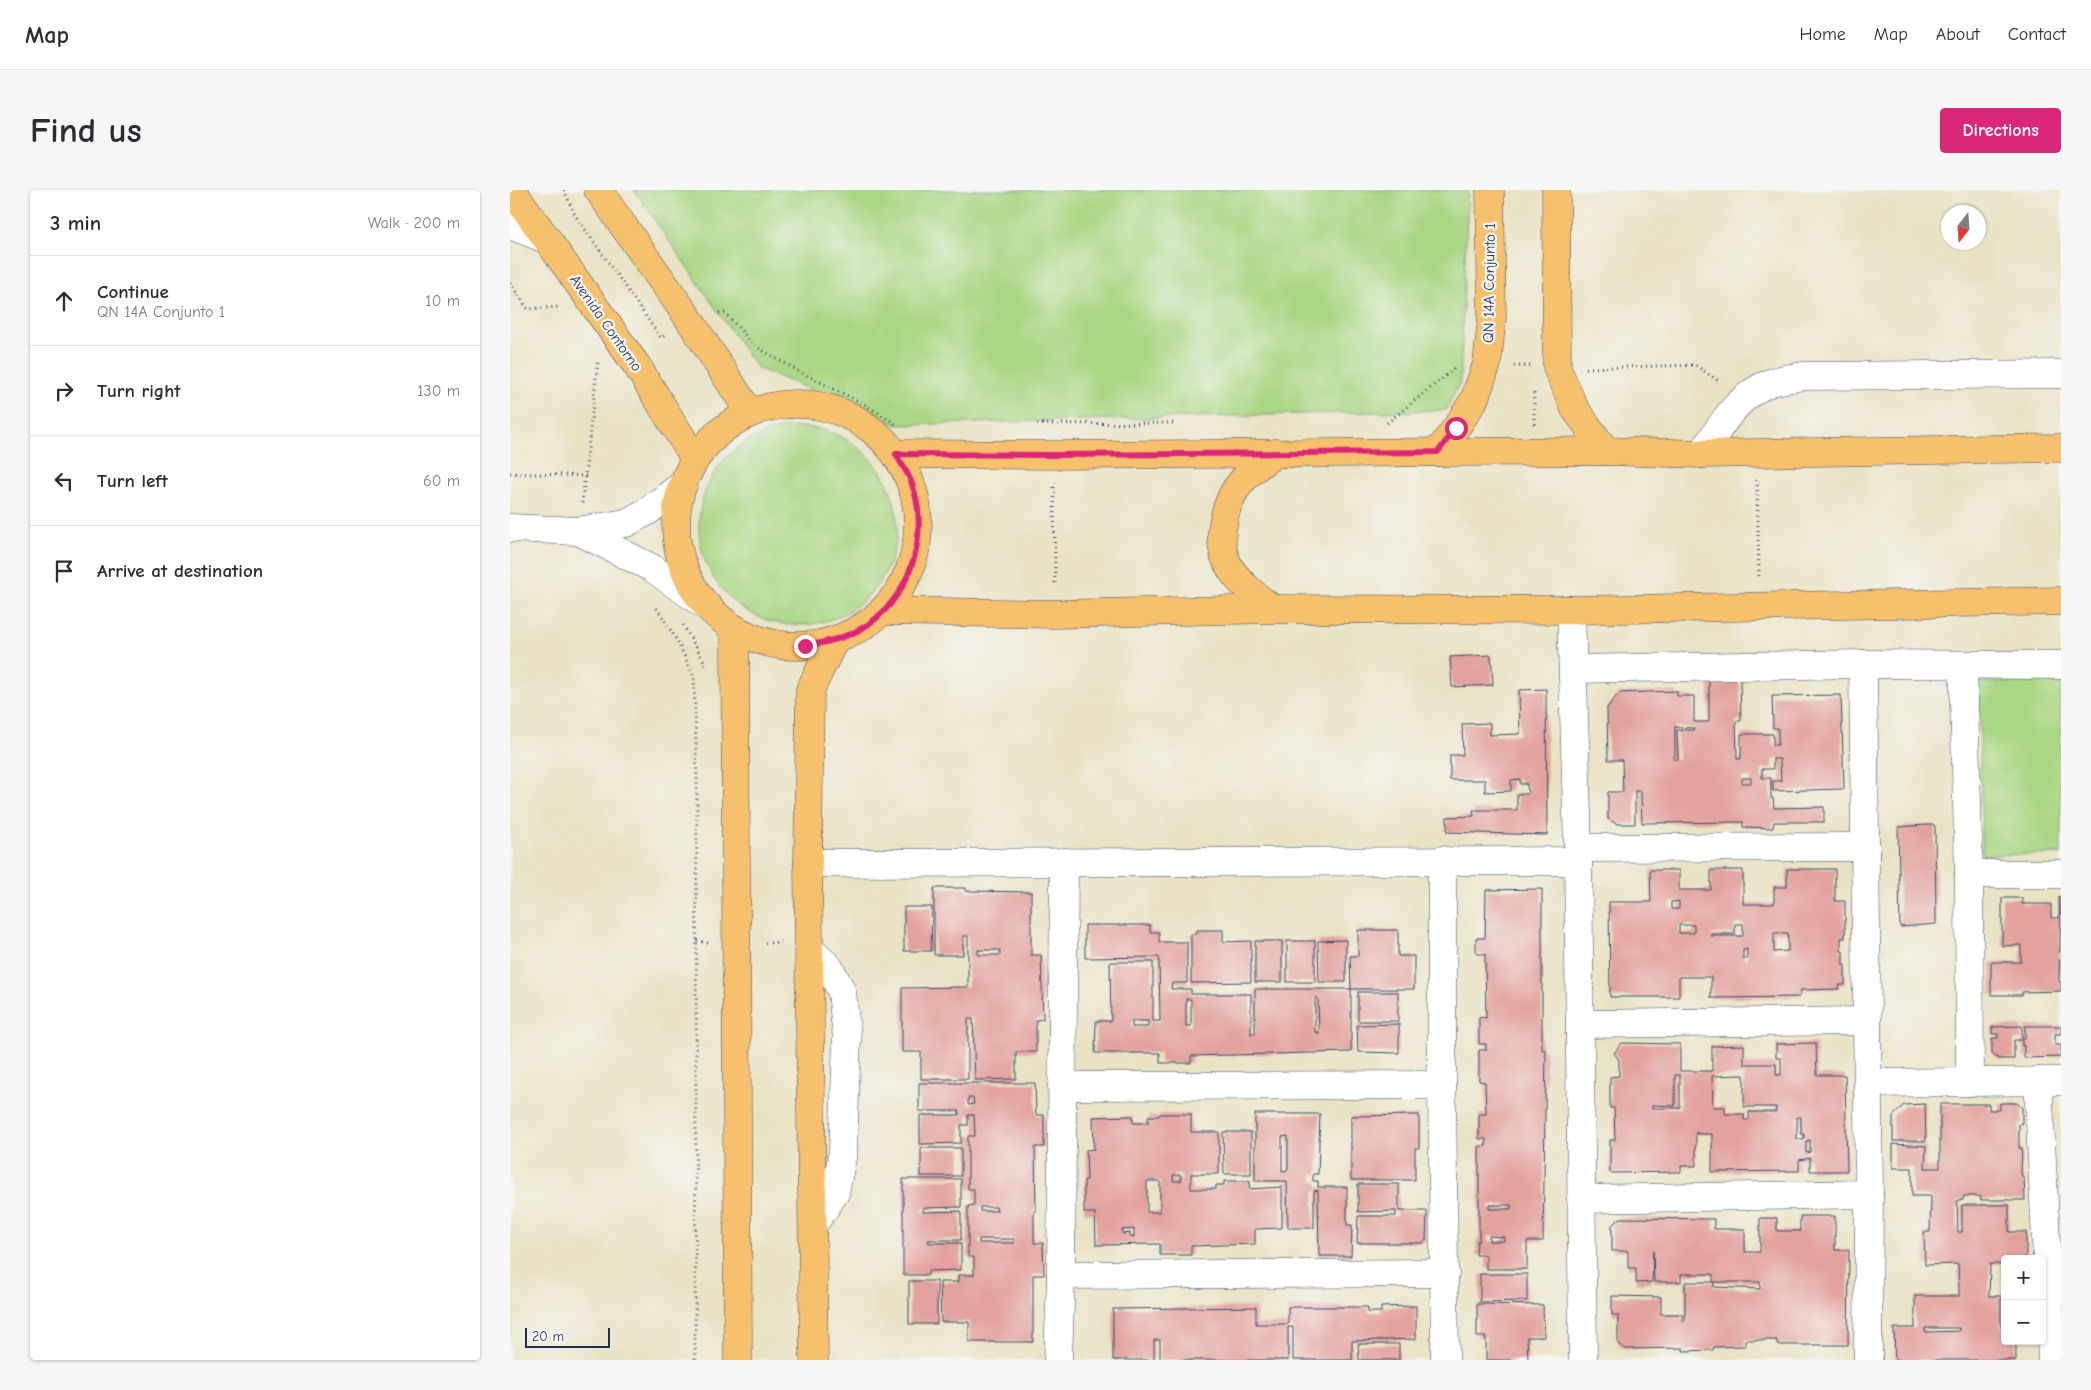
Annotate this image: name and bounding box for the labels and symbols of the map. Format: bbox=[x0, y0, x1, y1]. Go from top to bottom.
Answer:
north arrow bbox=[1941, 205, 1986, 250]
street label: QN 14A Conjunto 1 bbox=[1479, 223, 1499, 343]
street label: Avenida Contorno bbox=[566, 271, 646, 375]
route start bbox=[1445, 417, 1468, 440]
route end bbox=[794, 635, 817, 658]
scale bar bbox=[525, 1325, 610, 1348]

